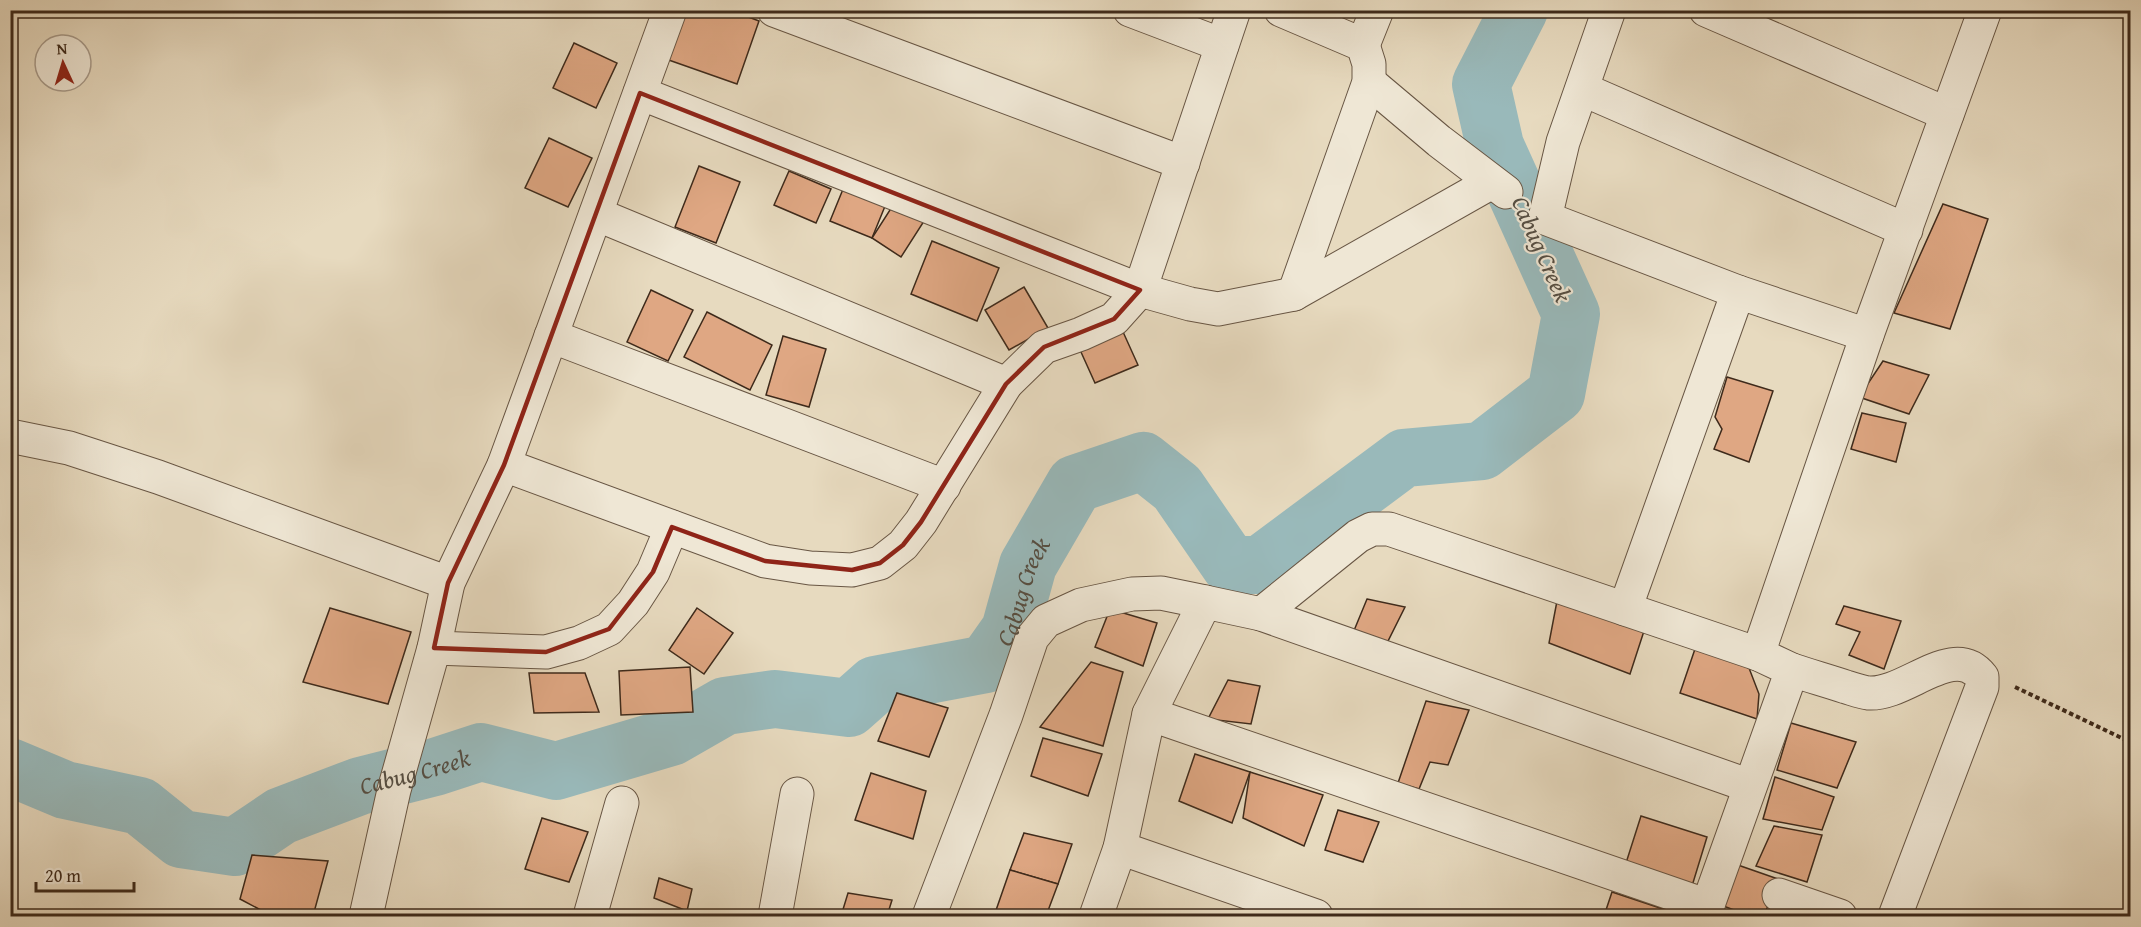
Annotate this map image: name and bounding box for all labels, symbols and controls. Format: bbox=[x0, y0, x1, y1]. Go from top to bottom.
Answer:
north arrow bbox=[33, 33, 93, 93]
text: N bbox=[56, 36, 68, 60]
water label: Cabug Creek bbox=[1503, 190, 1581, 308]
water label: Cabug Creek bbox=[987, 530, 1058, 653]
water label: Cabug Creek bbox=[356, 739, 474, 803]
scale bar bbox=[36, 855, 134, 893]
text: 20 m bbox=[45, 862, 81, 889]

